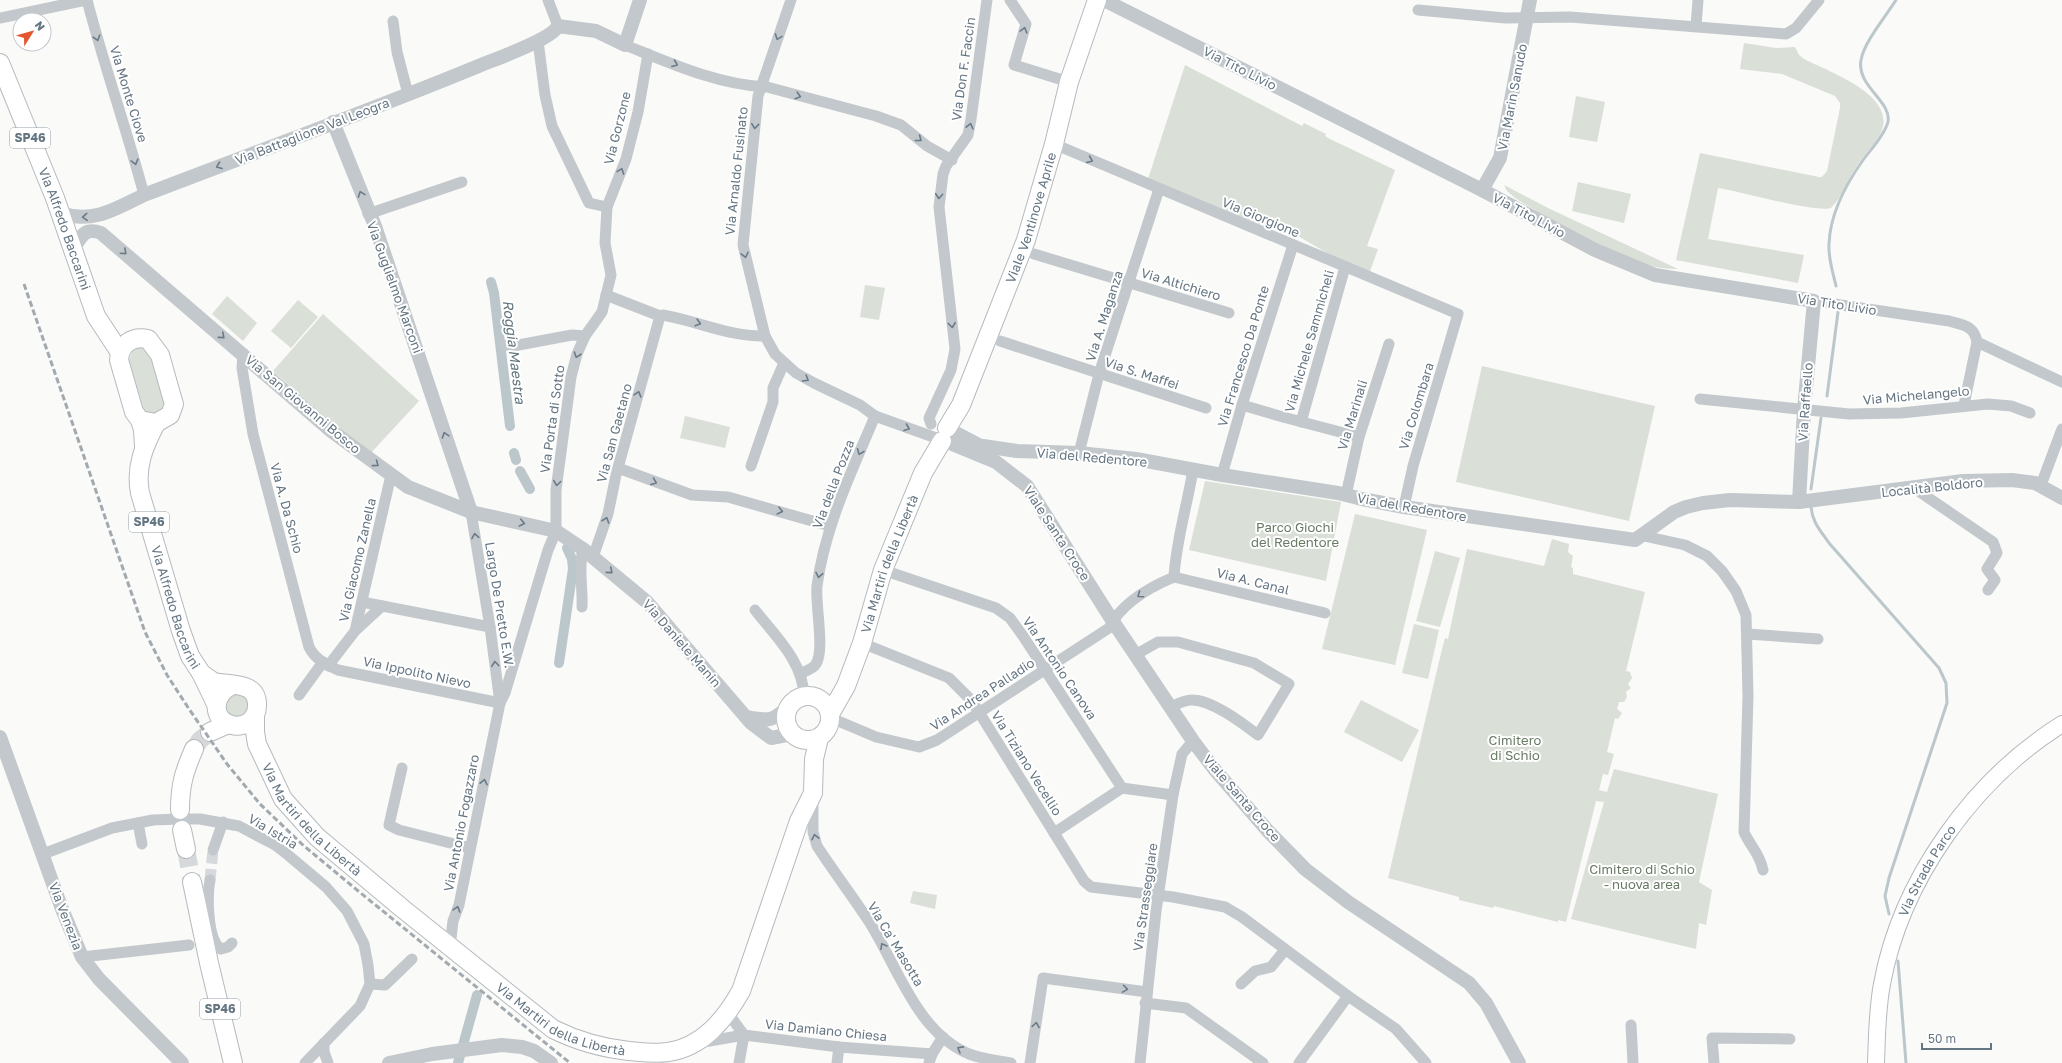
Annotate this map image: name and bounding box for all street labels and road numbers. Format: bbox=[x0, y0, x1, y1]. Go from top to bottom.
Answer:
street label: Via Don F. Faccin bbox=[948, 16, 978, 122]
street label: Via Marin Sanudo bbox=[1494, 42, 1530, 152]
street label: Via Tito Livio bbox=[1201, 43, 1279, 93]
street label: Via Monte Ciove bbox=[107, 44, 151, 144]
street label: Via Gorzone bbox=[600, 90, 634, 166]
street label: Via Battaglione Val Leogra bbox=[233, 94, 391, 168]
street label: Via Arnaldo Fusinato bbox=[721, 106, 751, 236]
road number: SP46 bbox=[10, 128, 50, 148]
street label: Viale Ventinove Aprile bbox=[1002, 150, 1059, 285]
street label: Via Alfredo Baccarini bbox=[35, 165, 94, 292]
street label: Via Tito Livio bbox=[1490, 189, 1568, 241]
street label: Via Giorgione bbox=[1220, 193, 1302, 241]
street label: Via Guglielmo Marconi bbox=[364, 219, 426, 355]
street label: Via Altichiero bbox=[1139, 264, 1223, 304]
street label: Via Michele Sammicheli bbox=[1281, 268, 1337, 414]
street label: Via A. Maganza bbox=[1082, 269, 1126, 363]
street label: Via Francesco Da Ponte bbox=[1214, 283, 1272, 429]
street label: Via Tito Livio bbox=[1796, 290, 1878, 318]
street label: Via San Giovanni Bosco bbox=[242, 351, 364, 457]
street label: Via S. Maffei bbox=[1103, 353, 1181, 393]
street label: Via Colombara bbox=[1395, 360, 1437, 452]
street label: Via Raffaello bbox=[1794, 362, 1816, 442]
street label: Via Porta di Sotto bbox=[536, 364, 568, 474]
street label: Via Marinali bbox=[1334, 378, 1370, 452]
street label: Via San Gaetano bbox=[593, 381, 635, 484]
street label: Via Michelangelo bbox=[1862, 382, 1970, 408]
street label: Via della Pozza bbox=[809, 437, 857, 531]
street label: Via del Redentore bbox=[1036, 444, 1148, 470]
street label: Via A. Da Schio bbox=[267, 461, 307, 555]
street label: Località Boldoro bbox=[1880, 474, 1984, 500]
street label: Viale Santa Croce bbox=[1020, 483, 1094, 583]
street label: Via del Redentore bbox=[1356, 489, 1468, 525]
street label: Via Martiri della Libertà bbox=[857, 492, 921, 635]
street label: Via Giacomo Zanella bbox=[335, 497, 379, 623]
road number: SP46 bbox=[129, 512, 169, 532]
street label: Largo De Pretto E.W. bbox=[482, 541, 518, 669]
street label: Via Alfredo Baccarini bbox=[148, 544, 204, 672]
street label: Via A. Canal bbox=[1215, 564, 1291, 598]
street label: Via Daniele Manin bbox=[640, 596, 724, 690]
street label: Via Antonio Canova bbox=[1020, 613, 1100, 723]
street label: Via Ippolito Nievo bbox=[362, 653, 473, 691]
street label: Via Andrea Palladio bbox=[927, 654, 1037, 734]
street label: Via Tiziano Vecellio bbox=[988, 708, 1066, 819]
street label: Viale Santa Croce bbox=[1200, 751, 1284, 845]
street label: Via Antonio Fogazzaro bbox=[440, 753, 482, 893]
street label: Via Martiri della Libertà bbox=[259, 760, 365, 879]
street label: Via Istria bbox=[245, 810, 301, 852]
street label: Via Strada Parco bbox=[1895, 822, 1959, 919]
street label: Via Strasseggiare bbox=[1129, 842, 1161, 952]
street label: Via Venezia bbox=[46, 880, 86, 952]
street label: Via Ca' Masotta bbox=[864, 899, 928, 989]
street label: Via Martiri della Libertà bbox=[493, 979, 626, 1059]
road number: SP46 bbox=[200, 999, 240, 1019]
street label: Via Damiano Chiesa bbox=[764, 1016, 888, 1044]

